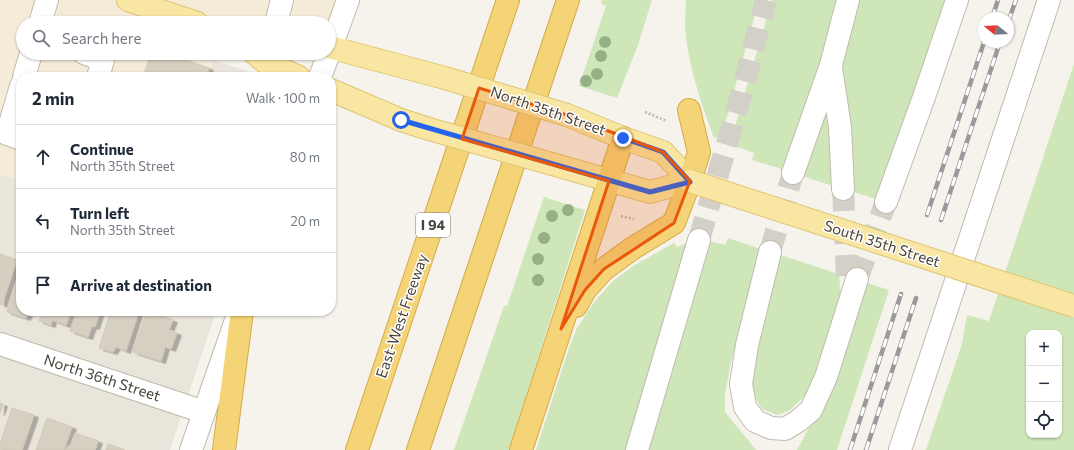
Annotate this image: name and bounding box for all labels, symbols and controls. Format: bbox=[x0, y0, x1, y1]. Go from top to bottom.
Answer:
north arrow bbox=[978, 12, 1014, 48]
search box bbox=[16, 16, 336, 60]
icon: search bbox=[30, 27, 52, 49]
text: Search here bbox=[62, 29, 141, 47]
street label: North 35th Street bbox=[488, 82, 608, 138]
text: 2 min bbox=[32, 88, 74, 109]
text: Walk · 100 m bbox=[246, 90, 320, 106]
route start bbox=[392, 111, 410, 129]
route end bbox=[614, 129, 632, 147]
text: Continue bbox=[70, 140, 134, 158]
icon: ahead bbox=[32, 146, 54, 168]
text: 80 m bbox=[290, 149, 320, 165]
text: North 35th Street bbox=[70, 158, 175, 174]
text: Turn left bbox=[70, 204, 129, 222]
icon: left bbox=[32, 210, 54, 232]
text: 20 m bbox=[291, 213, 320, 229]
road number: I 94 bbox=[416, 213, 450, 237]
street label: South 35th Street bbox=[822, 216, 943, 270]
text: North 35th Street bbox=[70, 222, 175, 238]
street label: East-West Freeway bbox=[371, 251, 431, 380]
icon: arrive bbox=[32, 274, 54, 296]
text: Arrive at destination bbox=[70, 276, 212, 294]
map controls bbox=[1026, 330, 1062, 438]
button: + bbox=[1026, 330, 1062, 366]
street label: North 36th Street bbox=[42, 350, 163, 404]
button: − bbox=[1026, 366, 1062, 402]
button: locate bbox=[1026, 402, 1062, 438]

